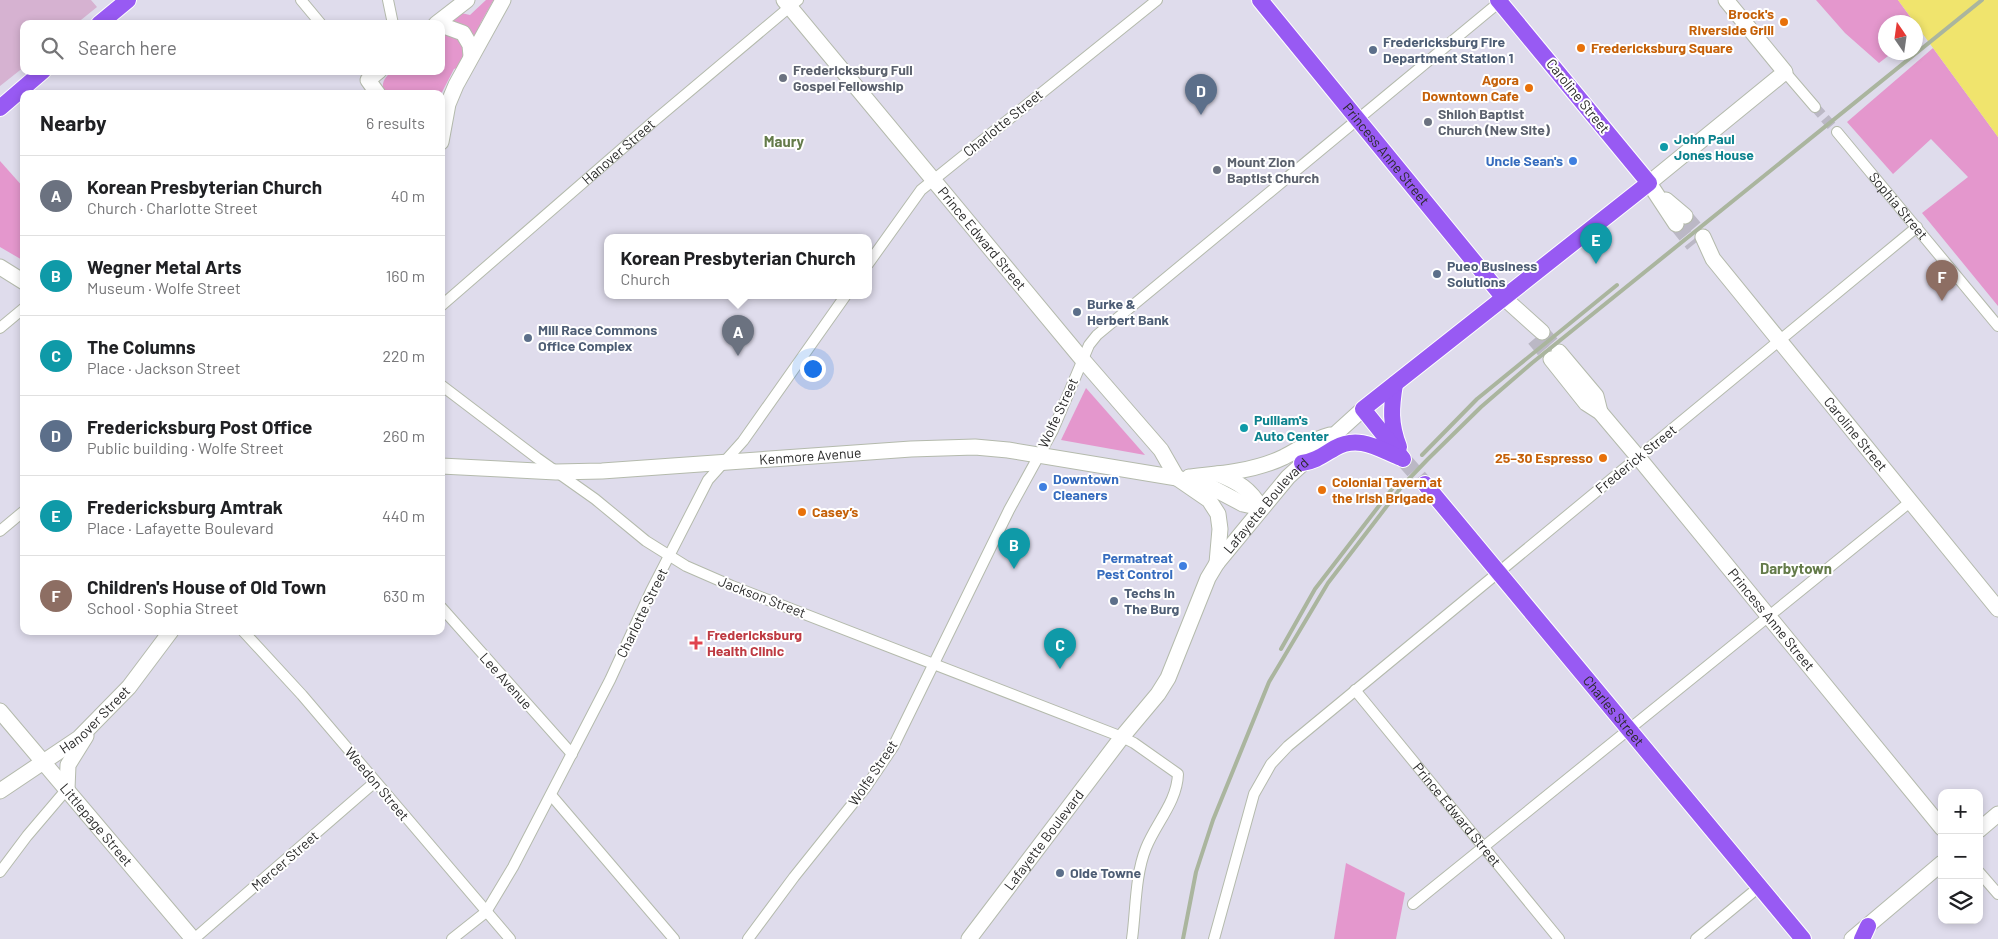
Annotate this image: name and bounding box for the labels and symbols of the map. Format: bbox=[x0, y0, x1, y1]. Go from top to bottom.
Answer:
place label: Brock's Riverside Grill bbox=[1689, 5, 1774, 38]
north arrow bbox=[1878, 15, 1923, 60]
marker: Brock's Riverside Grill bbox=[1778, 16, 1790, 28]
place label: Fredericksburg Fire Department Station 1 bbox=[1383, 33, 1514, 66]
place label: Fredericksburg Square bbox=[1591, 39, 1733, 56]
marker: Fredericksburg Square bbox=[1575, 42, 1587, 54]
marker: Fredericksburg Fire Department Station 1 bbox=[1367, 44, 1379, 56]
street label: Caroline Street bbox=[1543, 55, 1614, 136]
place label: Fredericksburg Full Gospel Fellowship bbox=[793, 61, 913, 94]
place label: Agora Downtown Cafe bbox=[1422, 71, 1519, 104]
marker: Fredericksburg Full Gospel Fellowship bbox=[777, 72, 789, 84]
pin: D bbox=[1185, 74, 1217, 115]
marker: Agora Downtown Cafe bbox=[1523, 82, 1535, 94]
street label: Charlotte Street bbox=[959, 85, 1046, 160]
street label: Princess Anne Street bbox=[1340, 99, 1433, 208]
place label: Shiloh Baptist Church (New Site) bbox=[1438, 105, 1550, 138]
street label: Hanover Street bbox=[578, 115, 658, 188]
marker: Shiloh Baptist Church (New Site) bbox=[1422, 116, 1434, 128]
place label: John Paul Jones House bbox=[1674, 130, 1754, 163]
district label: Maury bbox=[764, 132, 805, 150]
marker: John Paul Jones House bbox=[1658, 141, 1670, 153]
place label: Uncle Sean's bbox=[1486, 152, 1563, 169]
place label: Mount Zion Baptist Church bbox=[1227, 153, 1319, 186]
marker: Uncle Sean's bbox=[1567, 155, 1579, 167]
marker: Mount Zion Baptist Church bbox=[1211, 164, 1223, 176]
street label: Sophia Street bbox=[1866, 168, 1932, 243]
street label: Prince Edward Street bbox=[935, 183, 1030, 293]
pin: E bbox=[1580, 223, 1612, 264]
place label: Pueo Business Solutions bbox=[1447, 257, 1537, 290]
pin: F bbox=[1926, 260, 1958, 301]
marker: Pueo Business Solutions bbox=[1431, 268, 1443, 280]
place label: Burke & Herbert Bank bbox=[1087, 295, 1170, 328]
marker: Burke & Herbert Bank bbox=[1071, 306, 1083, 318]
pin: A bbox=[722, 315, 754, 356]
place label: Mill Race Commons Office Complex bbox=[538, 321, 657, 354]
marker: Mill Race Commons Office Complex bbox=[522, 332, 534, 344]
your location bbox=[800, 356, 826, 382]
street label: Wolfe Street bbox=[1034, 375, 1081, 450]
street label: Caroline Street bbox=[1821, 393, 1891, 474]
place label: Pulliam's Auto Center bbox=[1254, 411, 1330, 444]
street label: Frederick Street bbox=[1592, 421, 1680, 496]
marker: Pulliam's Auto Center bbox=[1238, 422, 1250, 434]
street label: Kenmore Avenue bbox=[759, 444, 862, 468]
place label: 25–30 Espresso bbox=[1495, 449, 1593, 466]
marker: 25–30 Espresso bbox=[1597, 452, 1609, 464]
street label: Lafayette Boulevard bbox=[1219, 454, 1312, 557]
place label: Downtown Cleaners bbox=[1053, 470, 1119, 503]
place label: Colonial Tavern at the Irish Brigade bbox=[1332, 473, 1442, 506]
marker: Downtown Cleaners bbox=[1037, 481, 1049, 493]
marker: Colonial Tavern at the Irish Brigade bbox=[1316, 484, 1328, 496]
place label: Casey’s bbox=[812, 503, 858, 520]
marker: Casey’s bbox=[796, 506, 808, 518]
pin: B bbox=[998, 528, 1030, 569]
place label: Permatreat Pest Control bbox=[1097, 549, 1173, 582]
district label: Darbytown bbox=[1760, 559, 1832, 577]
marker: Permatreat Pest Control bbox=[1177, 560, 1189, 572]
street label: Charlotte Street bbox=[613, 565, 671, 660]
street label: Princess Anne Street bbox=[1725, 565, 1819, 674]
street label: Jackson Street bbox=[716, 572, 808, 621]
place label: Techs In The Burg bbox=[1124, 584, 1180, 617]
marker: Techs In The Burg bbox=[1108, 595, 1120, 607]
place label: Fredericksburg Health Clinic bbox=[707, 626, 802, 659]
pin: C bbox=[1044, 628, 1076, 669]
marker: Fredericksburg Health Clinic bbox=[689, 636, 703, 650]
street label: Lee Avenue bbox=[477, 649, 536, 712]
street label: Charles Street bbox=[1580, 672, 1648, 749]
street label: Hanover Street bbox=[56, 682, 133, 757]
street label: Wolfe Street bbox=[844, 737, 901, 809]
street label: Weedon Street bbox=[342, 744, 413, 824]
street label: Prince Edward Street bbox=[1410, 759, 1505, 870]
street label: Littlepage Street bbox=[57, 779, 137, 869]
street label: Lafayette Boulevard bbox=[1000, 786, 1087, 893]
street label: Mercer Street bbox=[248, 827, 322, 894]
place label: Olde Towne bbox=[1070, 864, 1141, 881]
marker: Olde Towne bbox=[1054, 867, 1066, 879]

